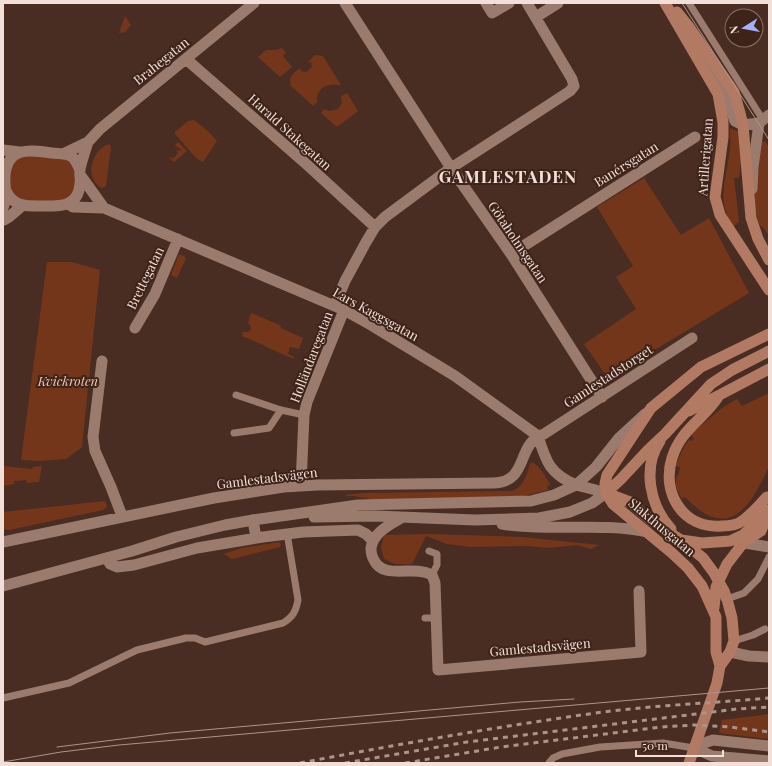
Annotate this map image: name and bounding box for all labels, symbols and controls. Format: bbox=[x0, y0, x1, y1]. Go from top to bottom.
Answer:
north arrow bbox=[724, 8, 764, 48]
text: N bbox=[726, 25, 742, 35]
street label: Brahegatan bbox=[129, 33, 192, 88]
street label: Harald Stakegatan bbox=[245, 90, 336, 174]
street label: Artillerigatan bbox=[693, 117, 716, 197]
street label: Banérsgatan bbox=[590, 137, 661, 190]
district label: GAMLESTADEN bbox=[439, 165, 577, 187]
street label: Götaholmsgatan bbox=[485, 198, 552, 286]
street label: Brettegatan bbox=[122, 244, 167, 312]
street label: Lars Kaggsgatan bbox=[330, 283, 422, 344]
street label: Holländaregatan bbox=[285, 309, 336, 405]
street label: Gamlestadstorget bbox=[560, 340, 656, 411]
park label: Kvickroten bbox=[37, 372, 98, 389]
street label: Gamlestadsvägen bbox=[216, 463, 318, 492]
street label: Slakthusgatan bbox=[625, 494, 699, 560]
street label: Gamlestadsvägen bbox=[489, 634, 591, 659]
scale bar bbox=[636, 732, 723, 758]
text: 50 m bbox=[642, 737, 668, 753]

